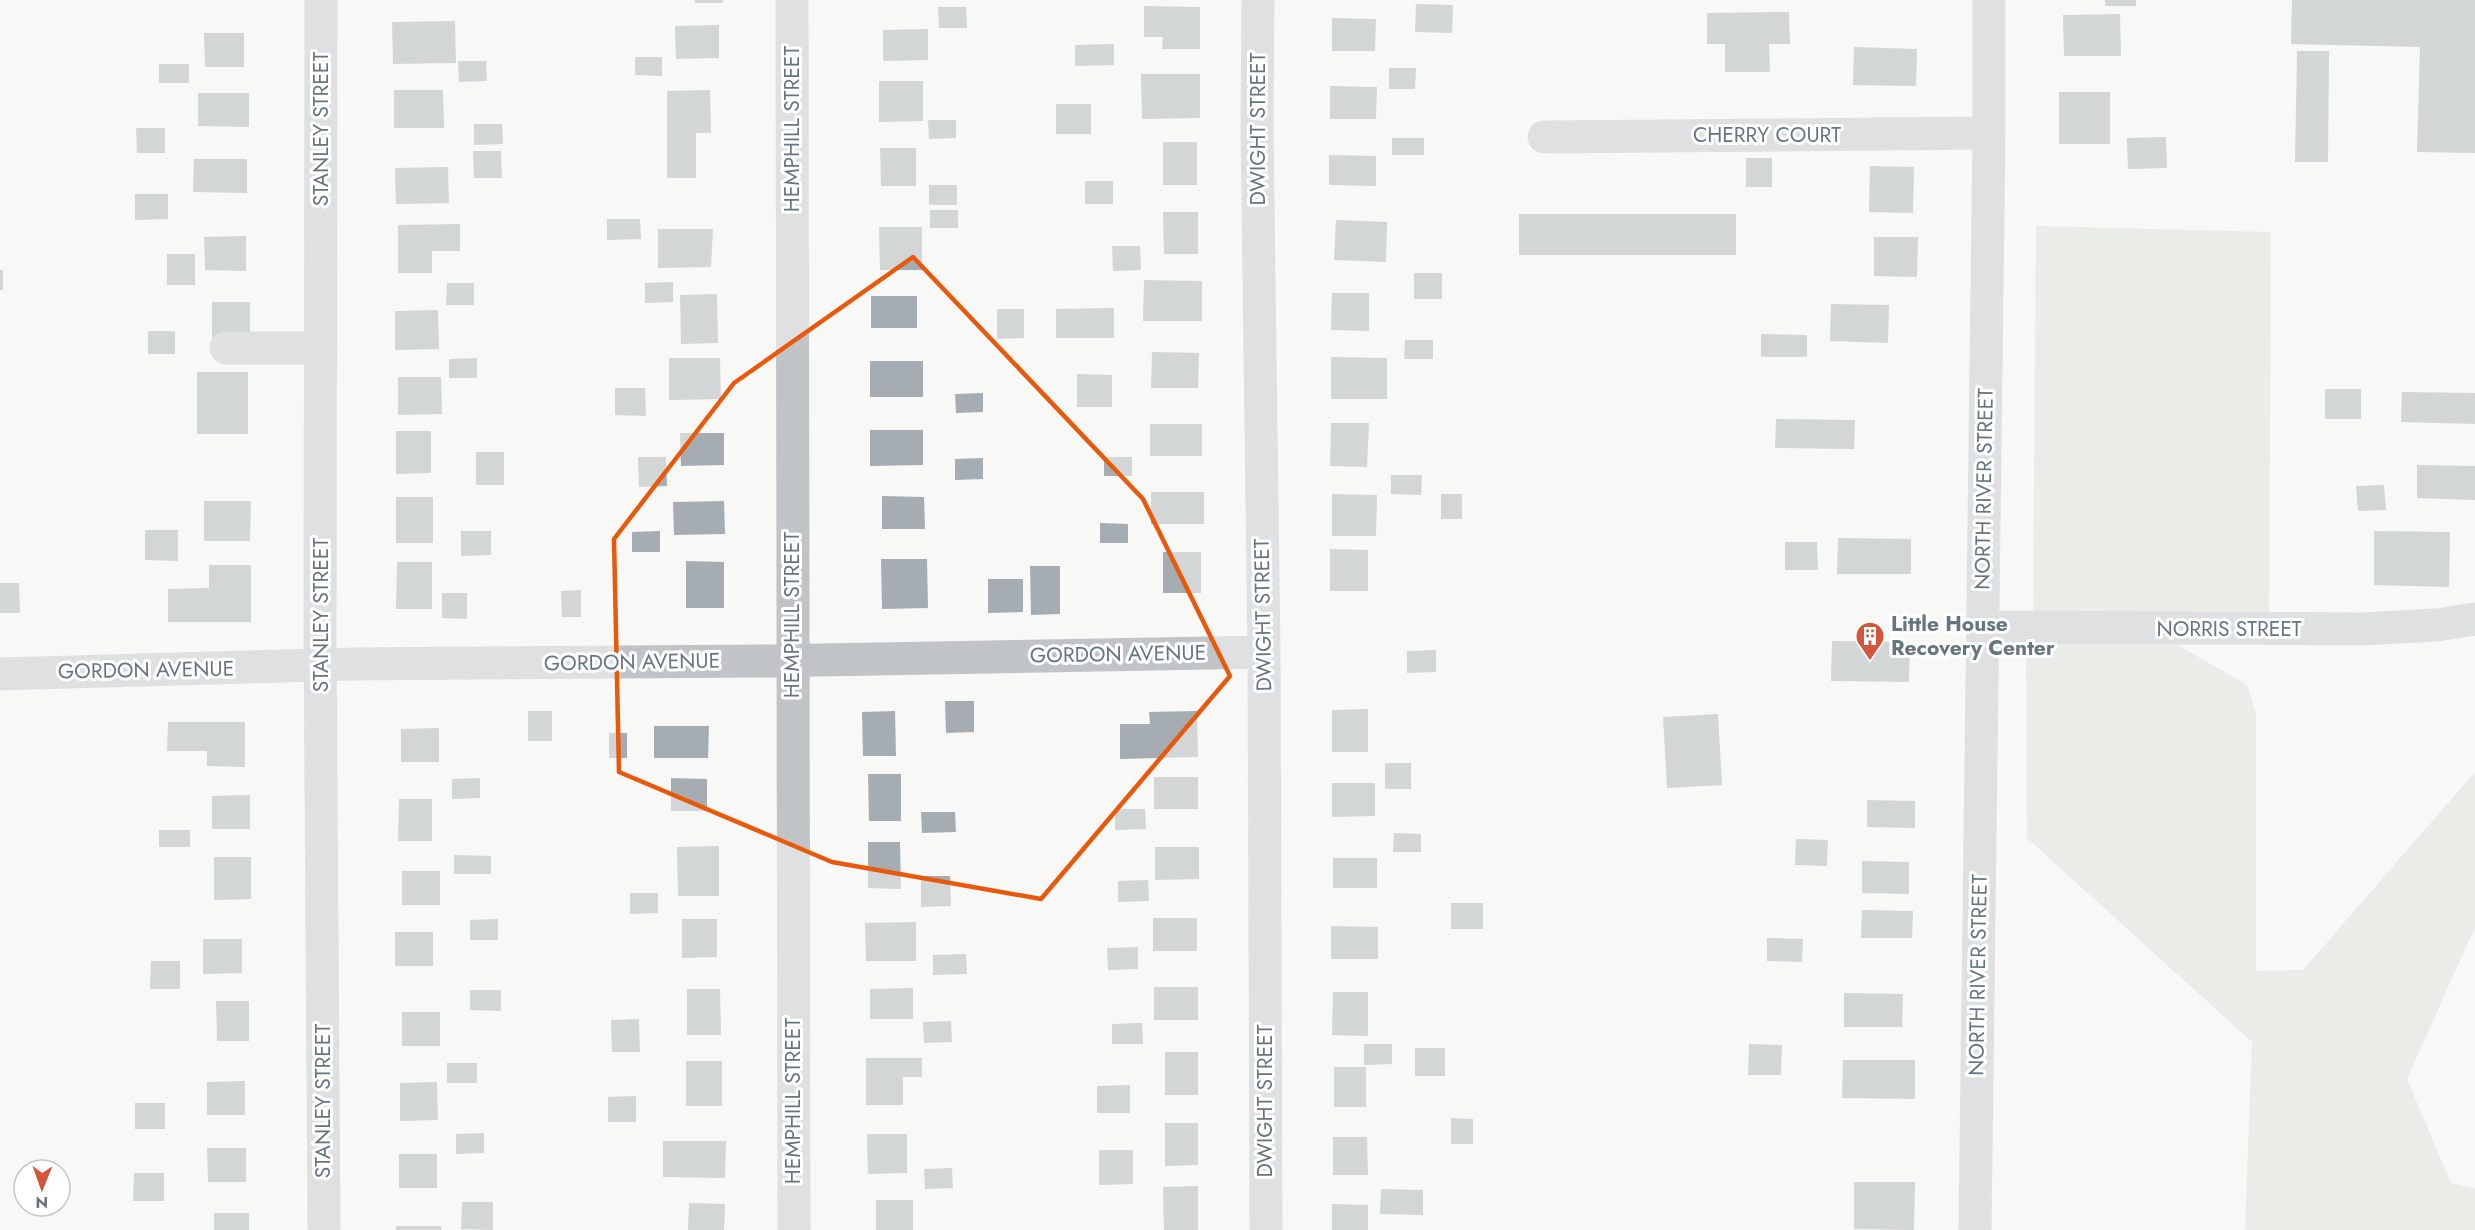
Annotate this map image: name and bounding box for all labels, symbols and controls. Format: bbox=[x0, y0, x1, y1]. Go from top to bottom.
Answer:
street label: HEMPHILL STREET bbox=[777, 46, 807, 212]
street label: STANLEY STREET bbox=[306, 52, 336, 206]
street label: DWIGHT STREET bbox=[1243, 52, 1273, 205]
street label: CHERRY COURT bbox=[1693, 120, 1841, 150]
street label: NORTH RIVER STREET bbox=[1967, 388, 2001, 590]
street label: HEMPHILL STREET bbox=[777, 532, 807, 698]
street label: STANLEY STREET bbox=[306, 538, 336, 692]
street label: DWIGHT STREET bbox=[1247, 538, 1279, 692]
place label: Little House Recovery Center bbox=[1891, 609, 2055, 663]
street label: NORRIS STREET bbox=[2156, 614, 2302, 644]
building icon: Little House Recovery Center bbox=[1854, 620, 1886, 662]
street label: GORDON AVENUE bbox=[1030, 637, 1206, 671]
street label: GORDON AVENUE bbox=[544, 645, 720, 679]
street label: GORDON AVENUE bbox=[58, 653, 234, 687]
street label: NORTH RIVER STREET bbox=[1961, 874, 1995, 1076]
street label: HEMPHILL STREET bbox=[778, 1018, 808, 1184]
street label: STANLEY STREET bbox=[308, 1024, 338, 1178]
street label: DWIGHT STREET bbox=[1250, 1024, 1280, 1177]
north arrow bbox=[12, 1158, 72, 1218]
text: N bbox=[35, 1191, 48, 1214]

